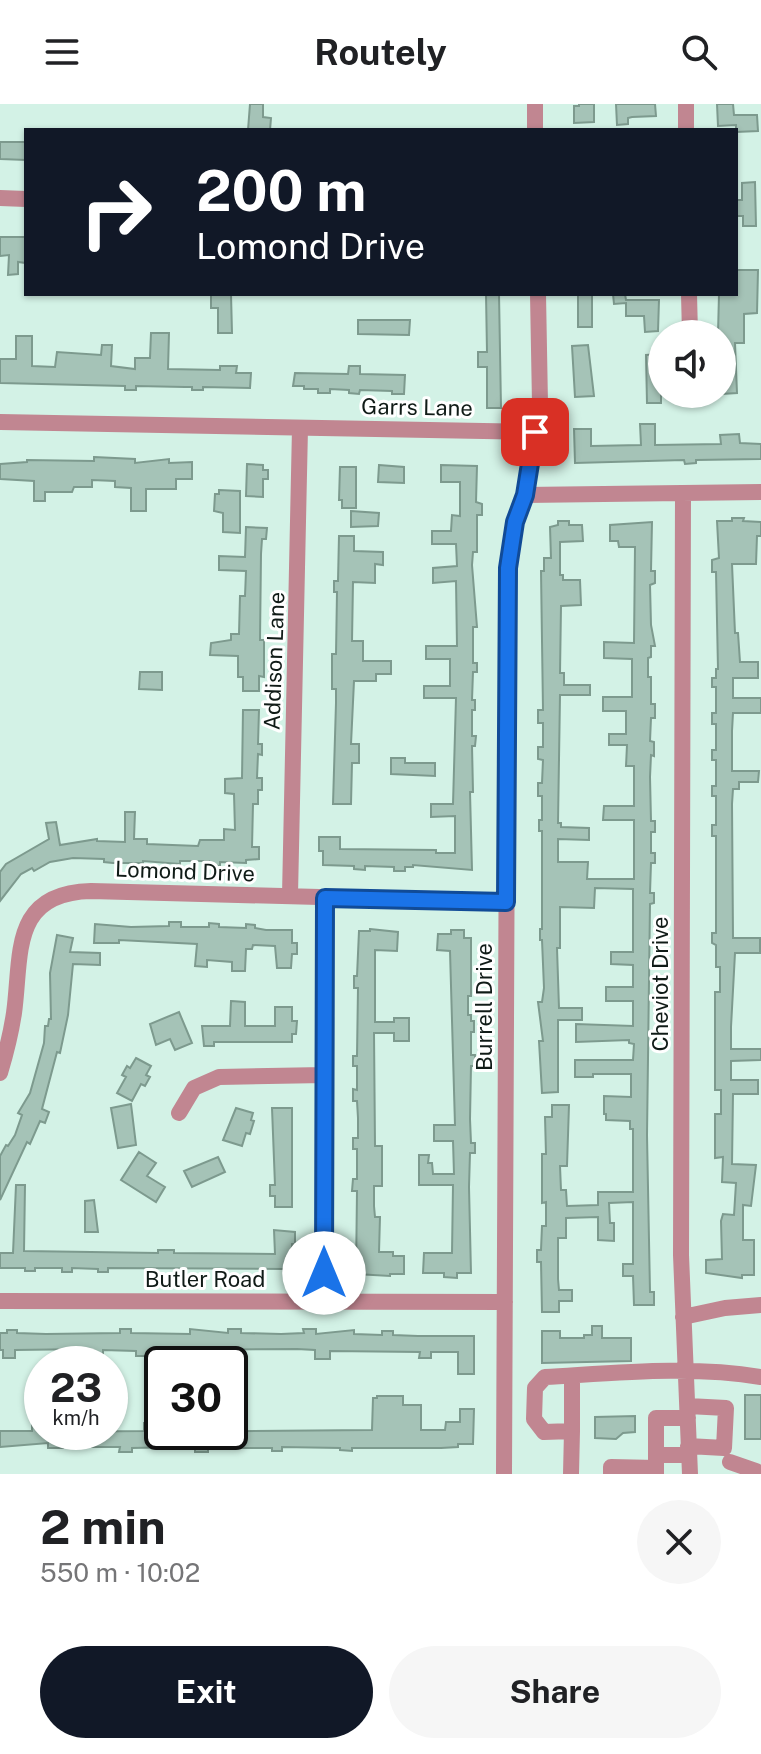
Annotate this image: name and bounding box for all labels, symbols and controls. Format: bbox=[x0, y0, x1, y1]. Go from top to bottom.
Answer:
icon: menu bbox=[40, 30, 84, 74]
icon: search bbox=[677, 30, 721, 74]
text: Routely bbox=[314, 31, 447, 73]
text: 200 m bbox=[196, 158, 366, 224]
icon: right bbox=[64, 160, 168, 264]
text: Lomond Drive bbox=[196, 225, 425, 267]
map controls bbox=[648, 320, 736, 408]
button: sound bbox=[648, 320, 736, 408]
street label: Garrs Lane bbox=[361, 393, 473, 421]
pin bbox=[501, 398, 569, 466]
icon: arrive bbox=[513, 410, 557, 454]
street label: Addison Lane bbox=[259, 591, 289, 731]
street label: Lomond Drive bbox=[115, 856, 255, 886]
street label: Cheviot Drive bbox=[647, 916, 673, 1052]
street label: Burrell Drive bbox=[471, 943, 497, 1071]
position arrow bbox=[282, 1231, 366, 1315]
street label: Butler Road bbox=[145, 1266, 265, 1292]
speed limit sign: 30 bbox=[144, 1346, 248, 1450]
text: 23 bbox=[50, 1364, 102, 1411]
text: km/h bbox=[52, 1406, 100, 1430]
text: 2 min bbox=[40, 1498, 166, 1555]
button: close bbox=[637, 1500, 721, 1584]
text: 550 m · 10:02 bbox=[40, 1557, 200, 1588]
button: Exit bbox=[40, 1646, 373, 1738]
button: Share bbox=[389, 1646, 721, 1738]

